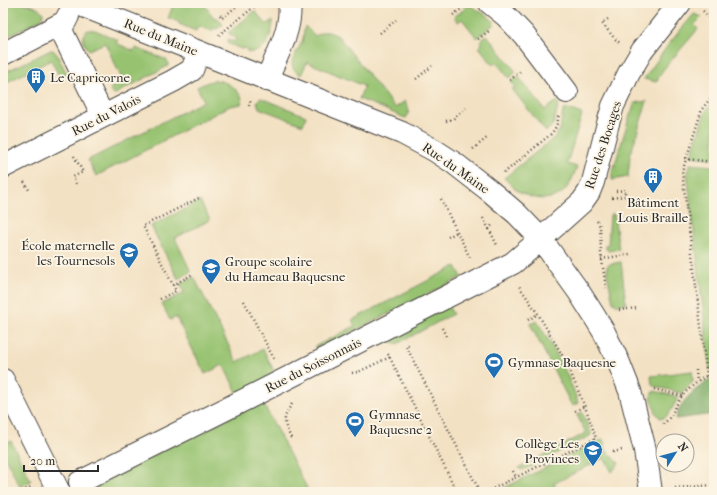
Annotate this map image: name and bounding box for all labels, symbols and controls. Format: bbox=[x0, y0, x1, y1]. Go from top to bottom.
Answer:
street label: Rue du Maine bbox=[122, 15, 201, 59]
building icon: Le Capricorne bbox=[25, 66, 47, 94]
place label: Le Capricorne bbox=[50, 70, 130, 85]
street label: Rue du Valois bbox=[69, 91, 143, 139]
street label: Rue des Bocages bbox=[582, 99, 624, 191]
street label: Rue du Maine bbox=[420, 139, 493, 197]
building icon: Bâtiment Louis Braille bbox=[642, 166, 664, 194]
place label: Bâtiment Louis Braille bbox=[618, 195, 689, 225]
place label: École maternelle les Tournesols bbox=[21, 238, 116, 268]
school or university icon: École maternelle les Tournesols bbox=[118, 241, 140, 269]
place label: Groupe scolaire du Hameau Baquesne bbox=[225, 254, 346, 284]
school or university icon: Groupe scolaire du Hameau Baquesne bbox=[200, 257, 222, 285]
street label: Rue du Soissonnais bbox=[262, 334, 364, 396]
sports icon: Gymnase Baquesne bbox=[483, 351, 505, 379]
place label: Gymnase Baquesne bbox=[508, 355, 617, 370]
place label: Gymnase Baquesne 2 bbox=[369, 407, 432, 437]
sports icon: Gymnase Baquesne 2 bbox=[344, 410, 366, 438]
north arrow bbox=[655, 433, 695, 473]
place label: Collège Les Provinces bbox=[515, 436, 579, 466]
school or university icon: Collège Les Provinces bbox=[582, 439, 604, 467]
text: N bbox=[675, 440, 691, 455]
scale bar bbox=[24, 447, 98, 473]
text: 20 m bbox=[30, 454, 55, 468]

